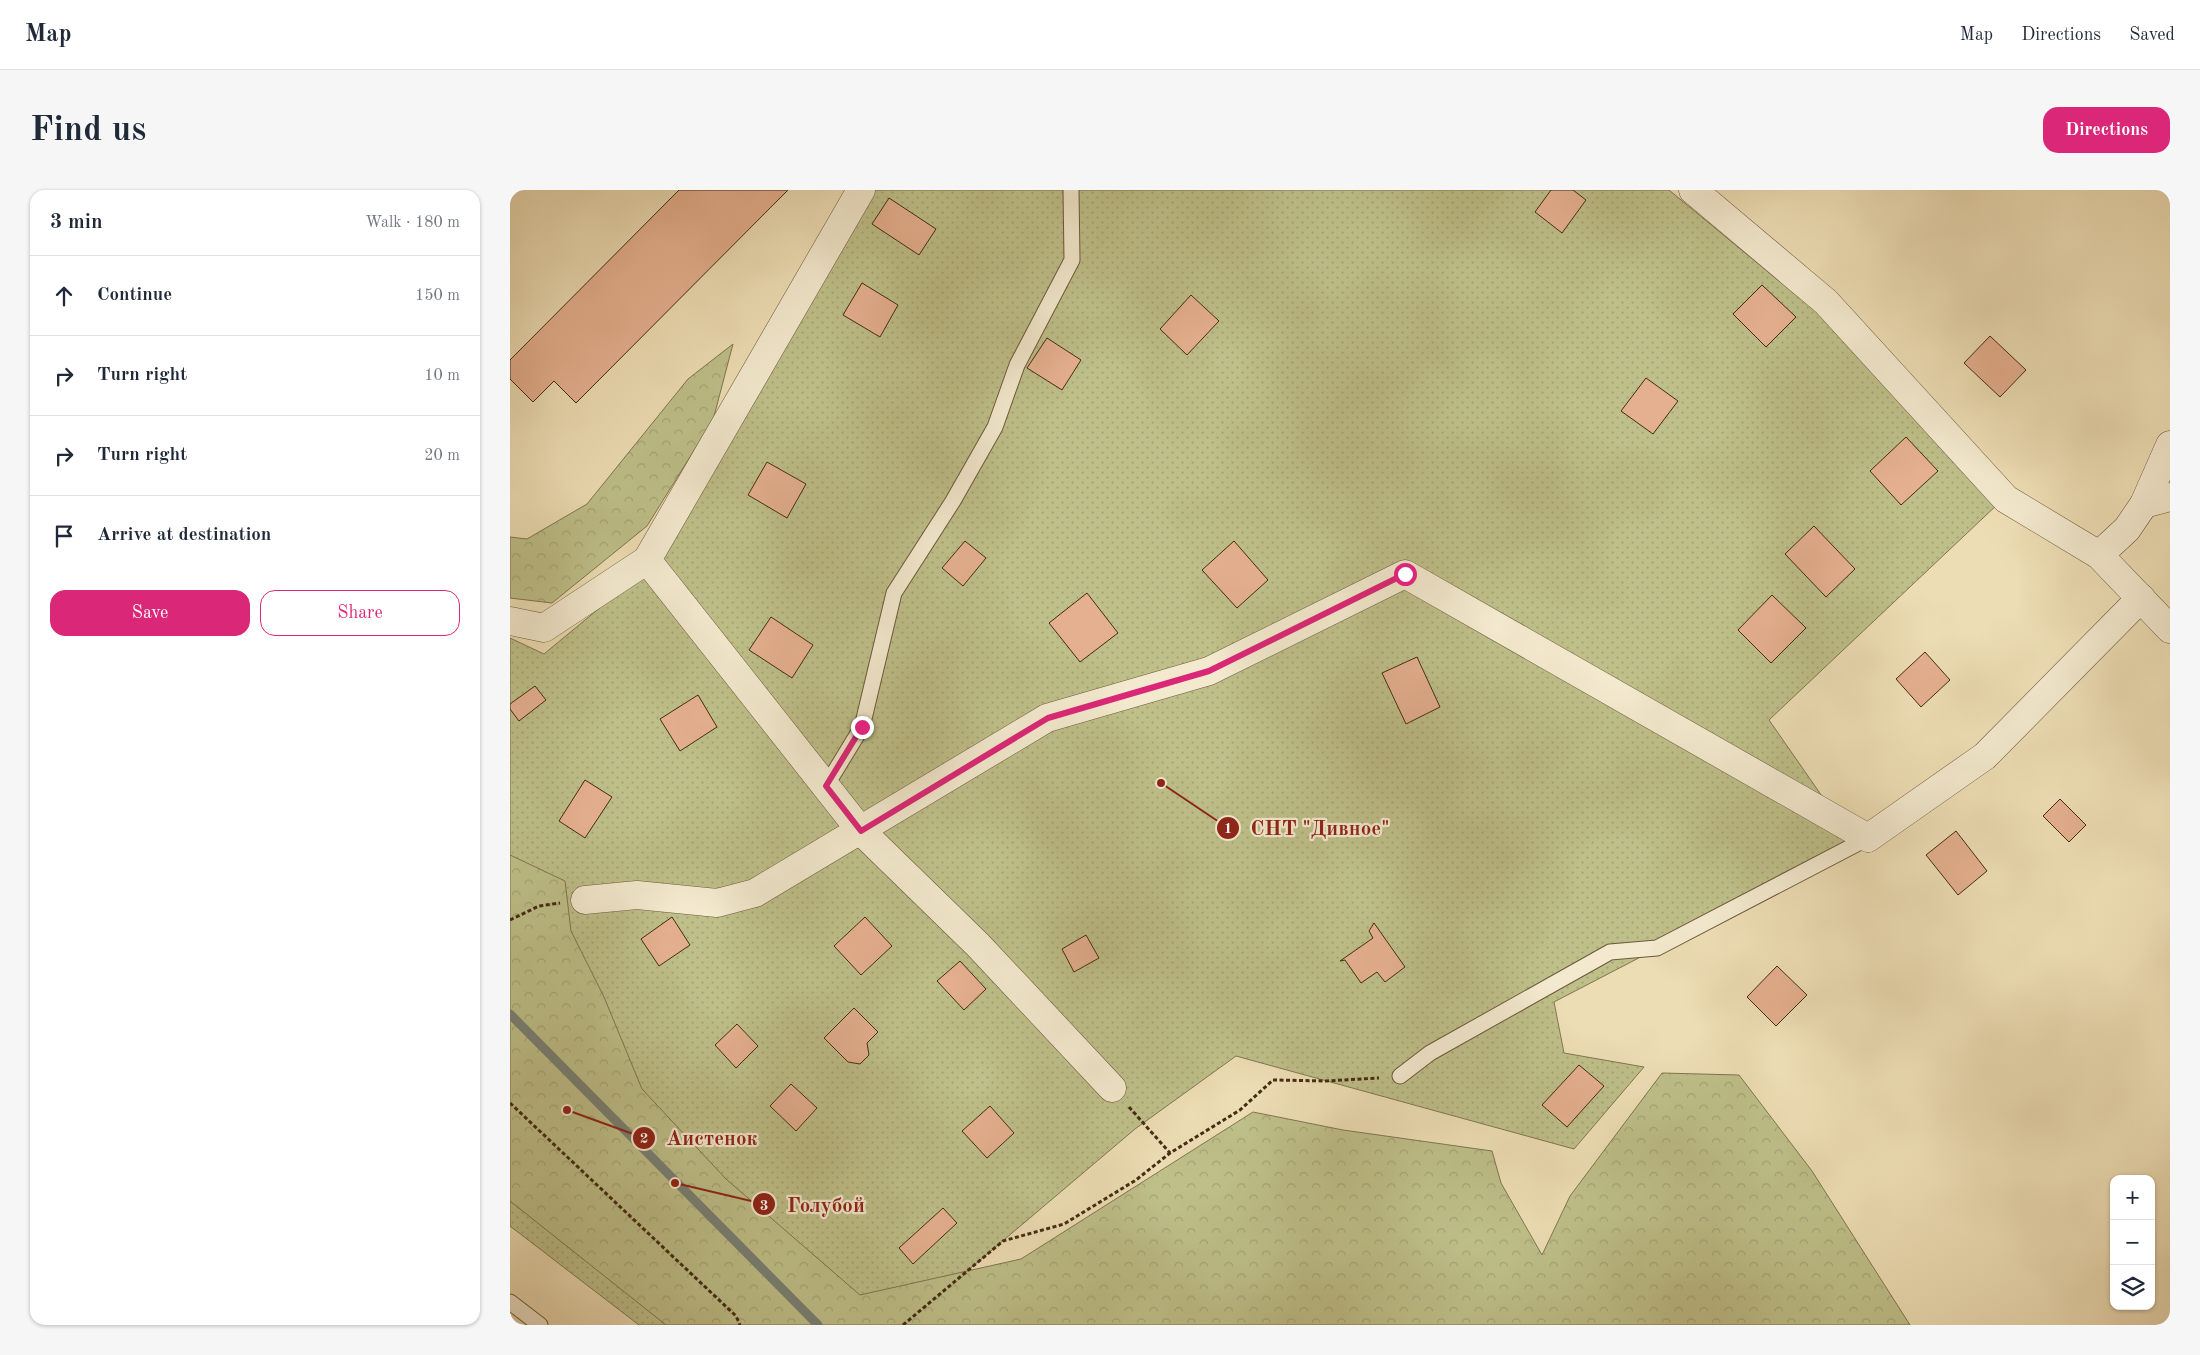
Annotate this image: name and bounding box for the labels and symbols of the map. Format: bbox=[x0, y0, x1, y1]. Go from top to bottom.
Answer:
route start bbox=[1394, 563, 1417, 586]
route end bbox=[851, 716, 874, 739]
callout: СНТ "Дивное" bbox=[1215, 810, 1399, 846]
text: СНТ "Дивное" bbox=[1250, 819, 1390, 840]
text: 1 bbox=[1224, 822, 1232, 837]
callout: Аистенок bbox=[631, 1120, 767, 1156]
text: Аистенок bbox=[666, 1129, 758, 1150]
text: 2 bbox=[640, 1132, 648, 1147]
callout: Голубой bbox=[752, 1186, 875, 1222]
text: Голубой bbox=[787, 1196, 865, 1217]
text: 3 bbox=[760, 1199, 768, 1214]

